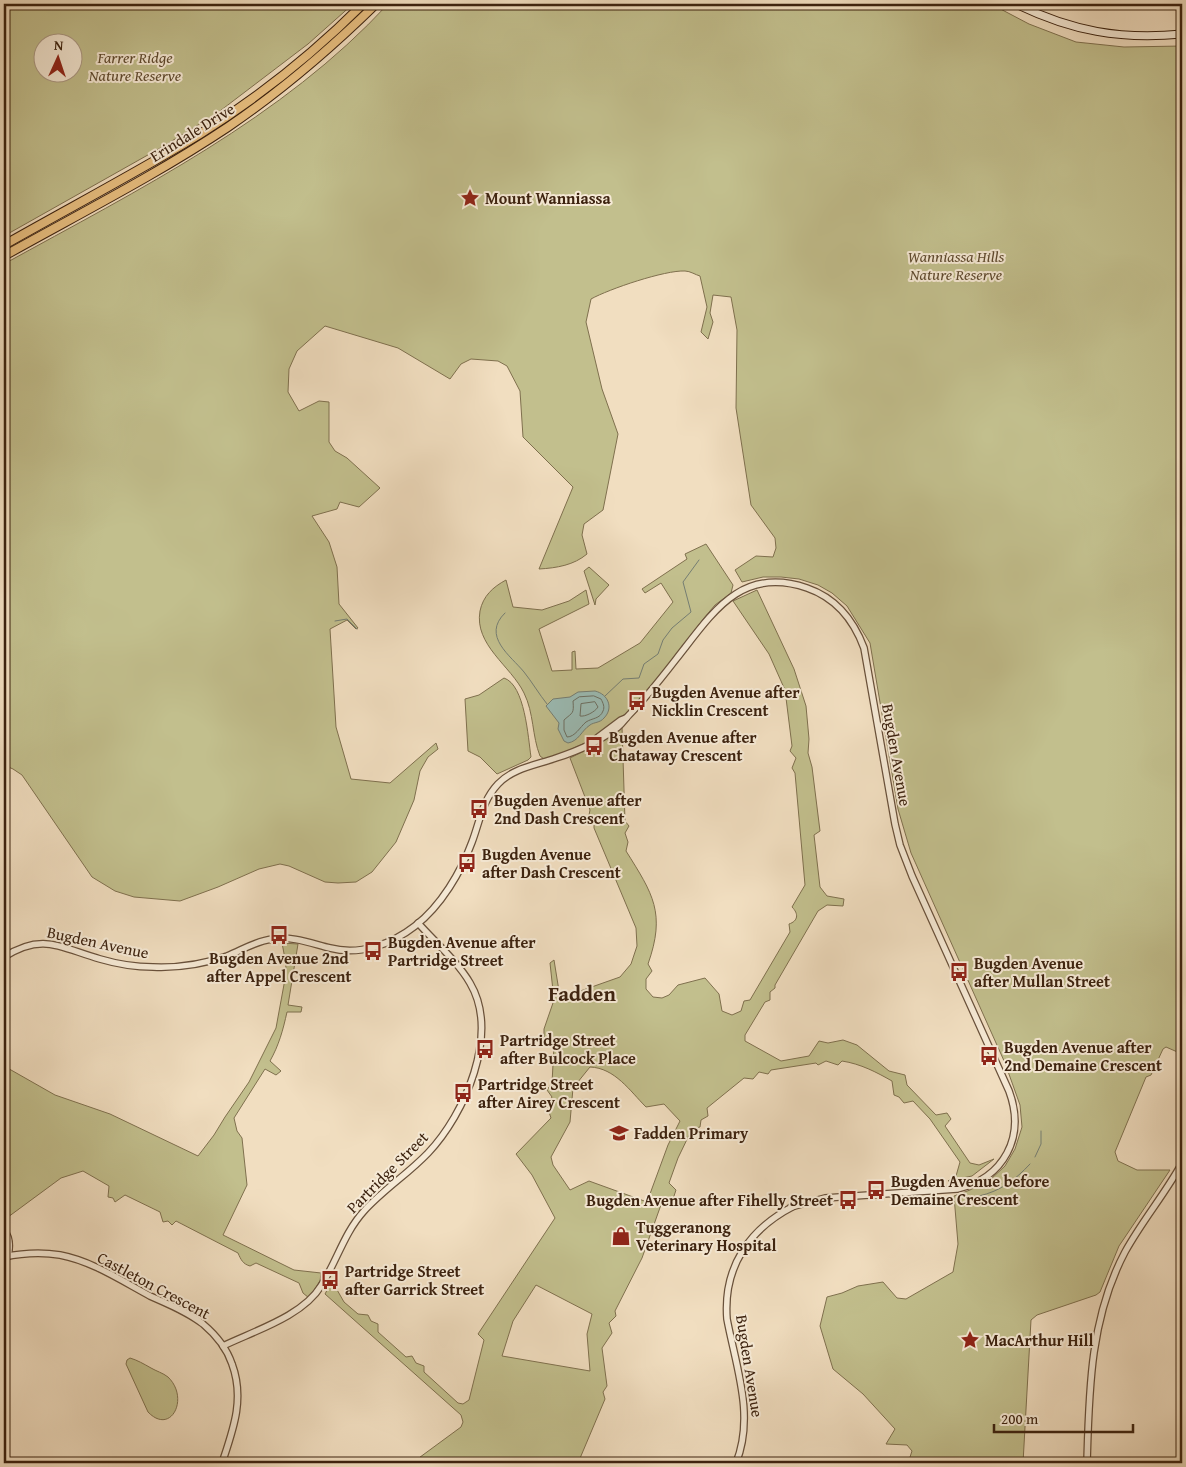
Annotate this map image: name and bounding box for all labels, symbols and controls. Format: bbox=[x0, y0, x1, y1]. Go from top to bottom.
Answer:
north arrow bbox=[32, 32, 82, 82]
text: N bbox=[53, 35, 65, 55]
park label: Farrer Ridge Nature Reserve bbox=[88, 45, 182, 87]
street label: Erindale Drive bbox=[145, 96, 239, 168]
place label: Mount Wanniassa bbox=[485, 186, 611, 210]
place icon: Mount Wanniassa bbox=[459, 187, 481, 209]
park label: Wanniassa Hills Nature Reserve bbox=[908, 244, 1005, 286]
place label: Bugden Avenue after Nicklin Crescent bbox=[652, 680, 800, 722]
bus stop icon: Bugden Avenue after Nicklin Crescent bbox=[626, 690, 648, 712]
street label: Bugden Avenue bbox=[876, 702, 918, 808]
place label: Bugden Avenue after Chataway Crescent bbox=[609, 725, 757, 767]
bus stop icon: Bugden Avenue after Chataway Crescent bbox=[583, 735, 605, 757]
place label: Bugden Avenue after 2nd Dash Crescent bbox=[494, 788, 642, 830]
bus stop icon: Bugden Avenue after 2nd Dash Crescent bbox=[468, 798, 490, 820]
place label: Bugden Avenue after Dash Crescent bbox=[482, 842, 621, 884]
bus stop icon: Bugden Avenue after Dash Crescent bbox=[456, 852, 478, 874]
street label: Bugden Avenue bbox=[45, 920, 151, 964]
bus stop icon: Bugden Avenue 2nd after Appel Crescent bbox=[268, 924, 290, 946]
place label: Bugden Avenue after Partridge Street bbox=[388, 930, 536, 972]
bus stop icon: Bugden Avenue after Partridge Street bbox=[362, 940, 384, 962]
place label: Bugden Avenue 2nd after Appel Crescent bbox=[207, 946, 352, 988]
place label: Bugden Avenue after Mullan Street bbox=[974, 951, 1110, 993]
bus stop icon: Bugden Avenue after Mullan Street bbox=[948, 961, 970, 983]
district label: Fadden bbox=[548, 978, 616, 1009]
place label: Partridge Street after Bulcock Place bbox=[500, 1028, 636, 1070]
place label: Bugden Avenue after 2nd Demaine Crescent bbox=[1004, 1035, 1162, 1077]
bus stop icon: Partridge Street after Bulcock Place bbox=[474, 1038, 496, 1060]
bus stop icon: Bugden Avenue after 2nd Demaine Crescent bbox=[978, 1045, 1000, 1067]
place label: Partridge Street after Airey Crescent bbox=[478, 1072, 620, 1114]
bus stop icon: Partridge Street after Airey Crescent bbox=[452, 1082, 474, 1104]
place label: Fadden Primary bbox=[634, 1121, 749, 1145]
school or university icon: Fadden Primary bbox=[608, 1122, 630, 1144]
street label: Partridge Street bbox=[341, 1125, 434, 1218]
place label: Bugden Avenue before Demaine Crescent bbox=[891, 1169, 1049, 1211]
bus stop icon: Bugden Avenue before Demaine Crescent bbox=[865, 1179, 887, 1201]
place label: Bugden Avenue after Fihelly Street bbox=[586, 1188, 833, 1212]
bus stop icon: Bugden Avenue after Fihelly Street bbox=[837, 1189, 859, 1211]
place label: Tuggeranong Veterinary Hospital bbox=[636, 1215, 776, 1257]
shop icon: Tuggeranong Veterinary Hospital bbox=[610, 1225, 632, 1247]
street label: Castleton Crescent bbox=[93, 1245, 215, 1325]
place label: Partridge Street after Garrick Street bbox=[345, 1259, 484, 1301]
bus stop icon: Partridge Street after Garrick Street bbox=[319, 1269, 341, 1291]
street label: Bugden Avenue bbox=[730, 1313, 770, 1419]
place label: MacArthur Hill bbox=[985, 1328, 1093, 1352]
place icon: MacArthur Hill bbox=[959, 1329, 981, 1351]
scale bar bbox=[994, 1402, 1132, 1434]
text: 200 m bbox=[1001, 1408, 1039, 1429]

